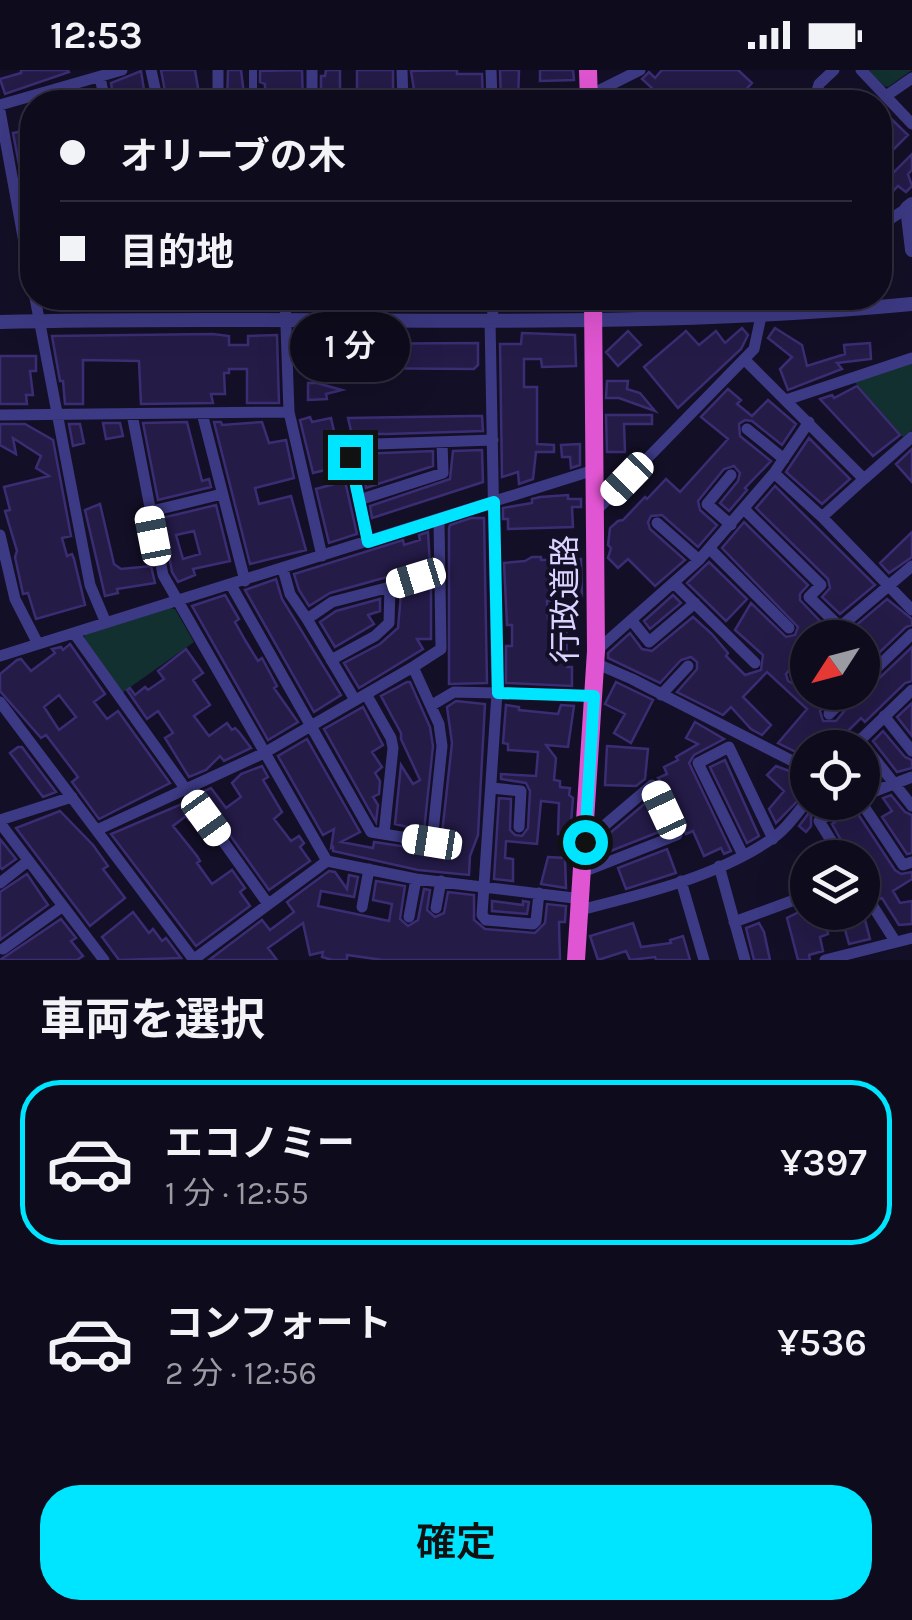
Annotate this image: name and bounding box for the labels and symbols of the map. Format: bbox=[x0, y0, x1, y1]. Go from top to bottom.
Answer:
callout: 1 分 bbox=[290, 312, 410, 382]
route end bbox=[328, 435, 373, 480]
car bbox=[595, 447, 659, 511]
car bbox=[133, 504, 173, 568]
street label: 行政道路 bbox=[547, 535, 584, 663]
car bbox=[383, 555, 449, 601]
north arrow bbox=[790, 620, 880, 710]
car bbox=[638, 776, 690, 844]
car bbox=[176, 785, 236, 851]
route start bbox=[563, 820, 608, 865]
car bbox=[400, 822, 464, 862]

